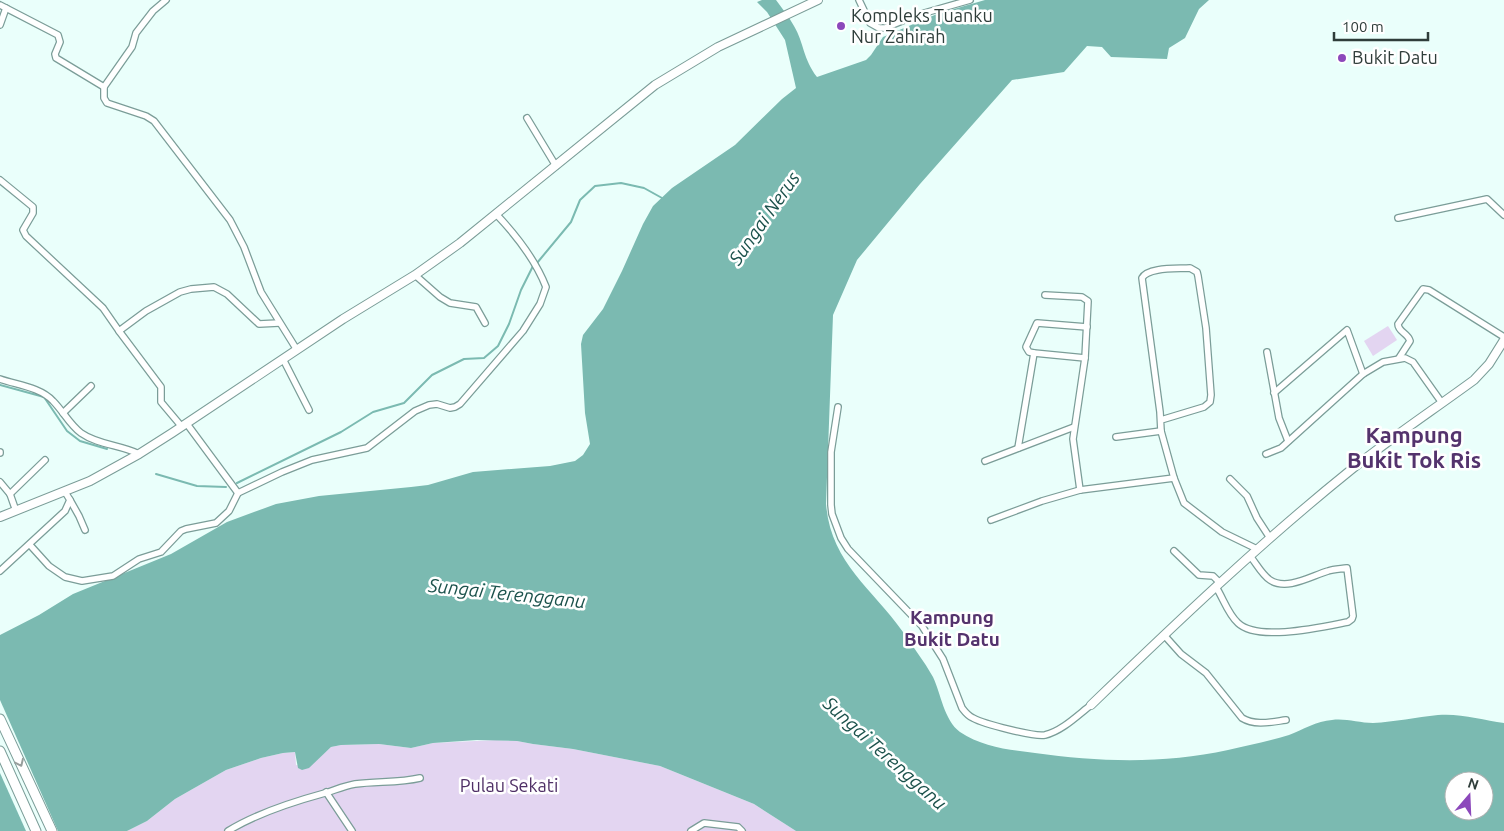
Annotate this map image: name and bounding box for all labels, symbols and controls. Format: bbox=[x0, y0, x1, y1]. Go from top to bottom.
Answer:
place label: Kompleks Tuanku Nur Zahirah bbox=[851, 5, 993, 46]
scale bar bbox=[1334, 10, 1428, 42]
text: 100 m bbox=[1342, 18, 1384, 35]
marker: Kompleks Tuanku Nur Zahirah bbox=[835, 20, 847, 32]
place label: Bukit Datu bbox=[1352, 47, 1438, 67]
marker: Bukit Datu bbox=[1336, 52, 1348, 64]
water label: Sungai Nerus bbox=[723, 167, 804, 269]
district label: Kampung Bukit Tok Ris bbox=[1347, 422, 1481, 472]
water label: Sungai Terengganu bbox=[426, 574, 587, 612]
district label: Kampung Bukit Datu bbox=[904, 606, 1000, 650]
water label: Sungai Terengganu bbox=[818, 691, 951, 814]
one-way arrow bbox=[14, 758, 25, 767]
north arrow bbox=[1444, 771, 1494, 821]
text: N bbox=[1466, 774, 1481, 793]
park label: Pulau Sekati bbox=[460, 775, 558, 795]

